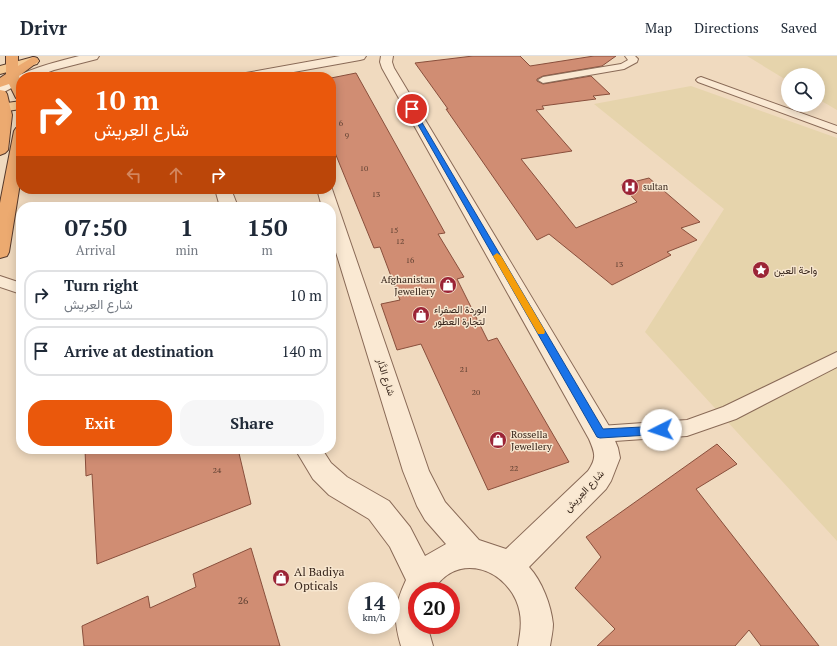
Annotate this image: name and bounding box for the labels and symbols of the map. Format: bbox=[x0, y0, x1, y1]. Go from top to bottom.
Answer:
pin bbox=[395, 92, 429, 126]
house number: 6 bbox=[339, 118, 344, 128]
house number: 9 bbox=[345, 130, 349, 140]
house number: 10 bbox=[360, 163, 368, 173]
hospital icon: sultan bbox=[620, 177, 640, 197]
place label: sultan bbox=[643, 181, 669, 193]
house number: 13 bbox=[372, 189, 380, 199]
house number: 15 bbox=[390, 225, 398, 235]
house number: 12 bbox=[396, 236, 404, 246]
house number: 16 bbox=[406, 255, 415, 265]
house number: 13 bbox=[615, 259, 623, 269]
place icon: واحة العين bbox=[751, 260, 771, 280]
place label: واحة العين bbox=[774, 264, 817, 277]
place label: Afghanistan Jewellery bbox=[381, 273, 436, 298]
shop icon: Afghanistan Jewellery bbox=[438, 275, 458, 295]
place label: الوردة الصفراء لتجارة العطور bbox=[433, 303, 486, 328]
shop icon: الوردة الصفراء لتجارة العطور bbox=[411, 305, 431, 325]
street label: شارع الدَّار bbox=[374, 356, 398, 398]
house number: 21 bbox=[460, 364, 468, 374]
house number: 20 bbox=[472, 387, 480, 397]
position arrow bbox=[640, 409, 682, 451]
place label: Rossella Jewellery bbox=[511, 428, 553, 453]
shop icon: Rossella Jewellery bbox=[488, 430, 508, 450]
house number: 22 bbox=[510, 463, 518, 473]
house number: 24 bbox=[213, 465, 222, 475]
street label: شارع العِريش bbox=[561, 467, 607, 515]
place label: Al Badiya Opticals bbox=[294, 564, 345, 593]
shop icon: Al Badiya Opticals bbox=[271, 568, 291, 588]
speed limit sign: 20 bbox=[408, 582, 460, 634]
house number: 26 bbox=[238, 594, 249, 607]

